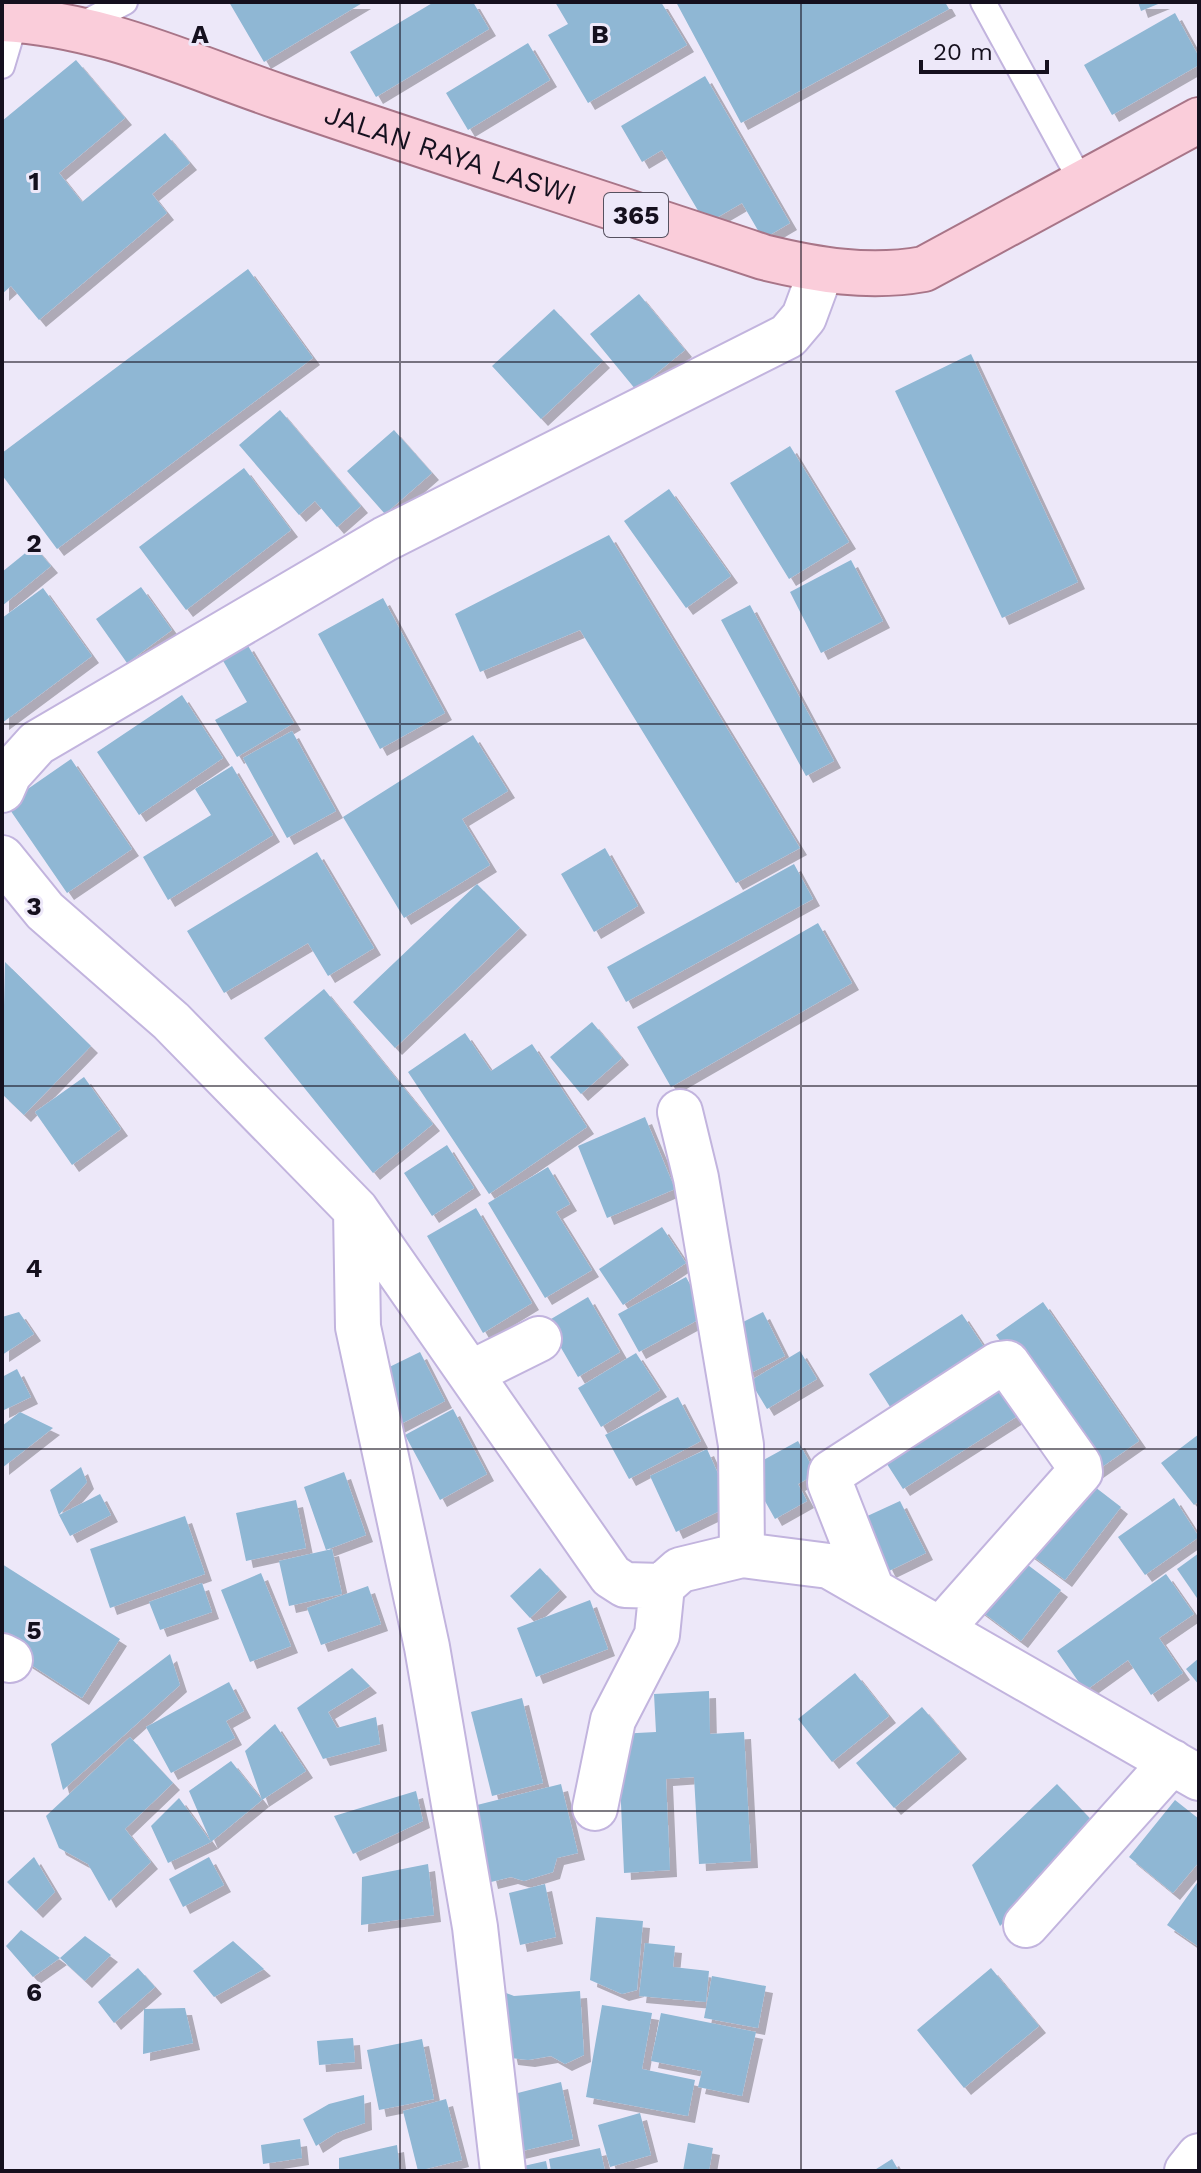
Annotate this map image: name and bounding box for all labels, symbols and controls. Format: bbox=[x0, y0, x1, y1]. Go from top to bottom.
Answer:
text: A bbox=[191, 19, 209, 49]
text: B bbox=[591, 19, 609, 49]
scale bar bbox=[921, 24, 1047, 74]
text: 20 m bbox=[933, 38, 993, 66]
street label: JALAN RAYA LASWI bbox=[320, 97, 581, 211]
text: 1 bbox=[28, 166, 40, 196]
road number: 365 bbox=[604, 193, 668, 237]
text: 2 bbox=[26, 528, 42, 558]
text: 3 bbox=[26, 891, 42, 921]
text: 4 bbox=[26, 1253, 43, 1283]
text: 5 bbox=[26, 1615, 42, 1645]
text: 6 bbox=[26, 1977, 42, 2007]

